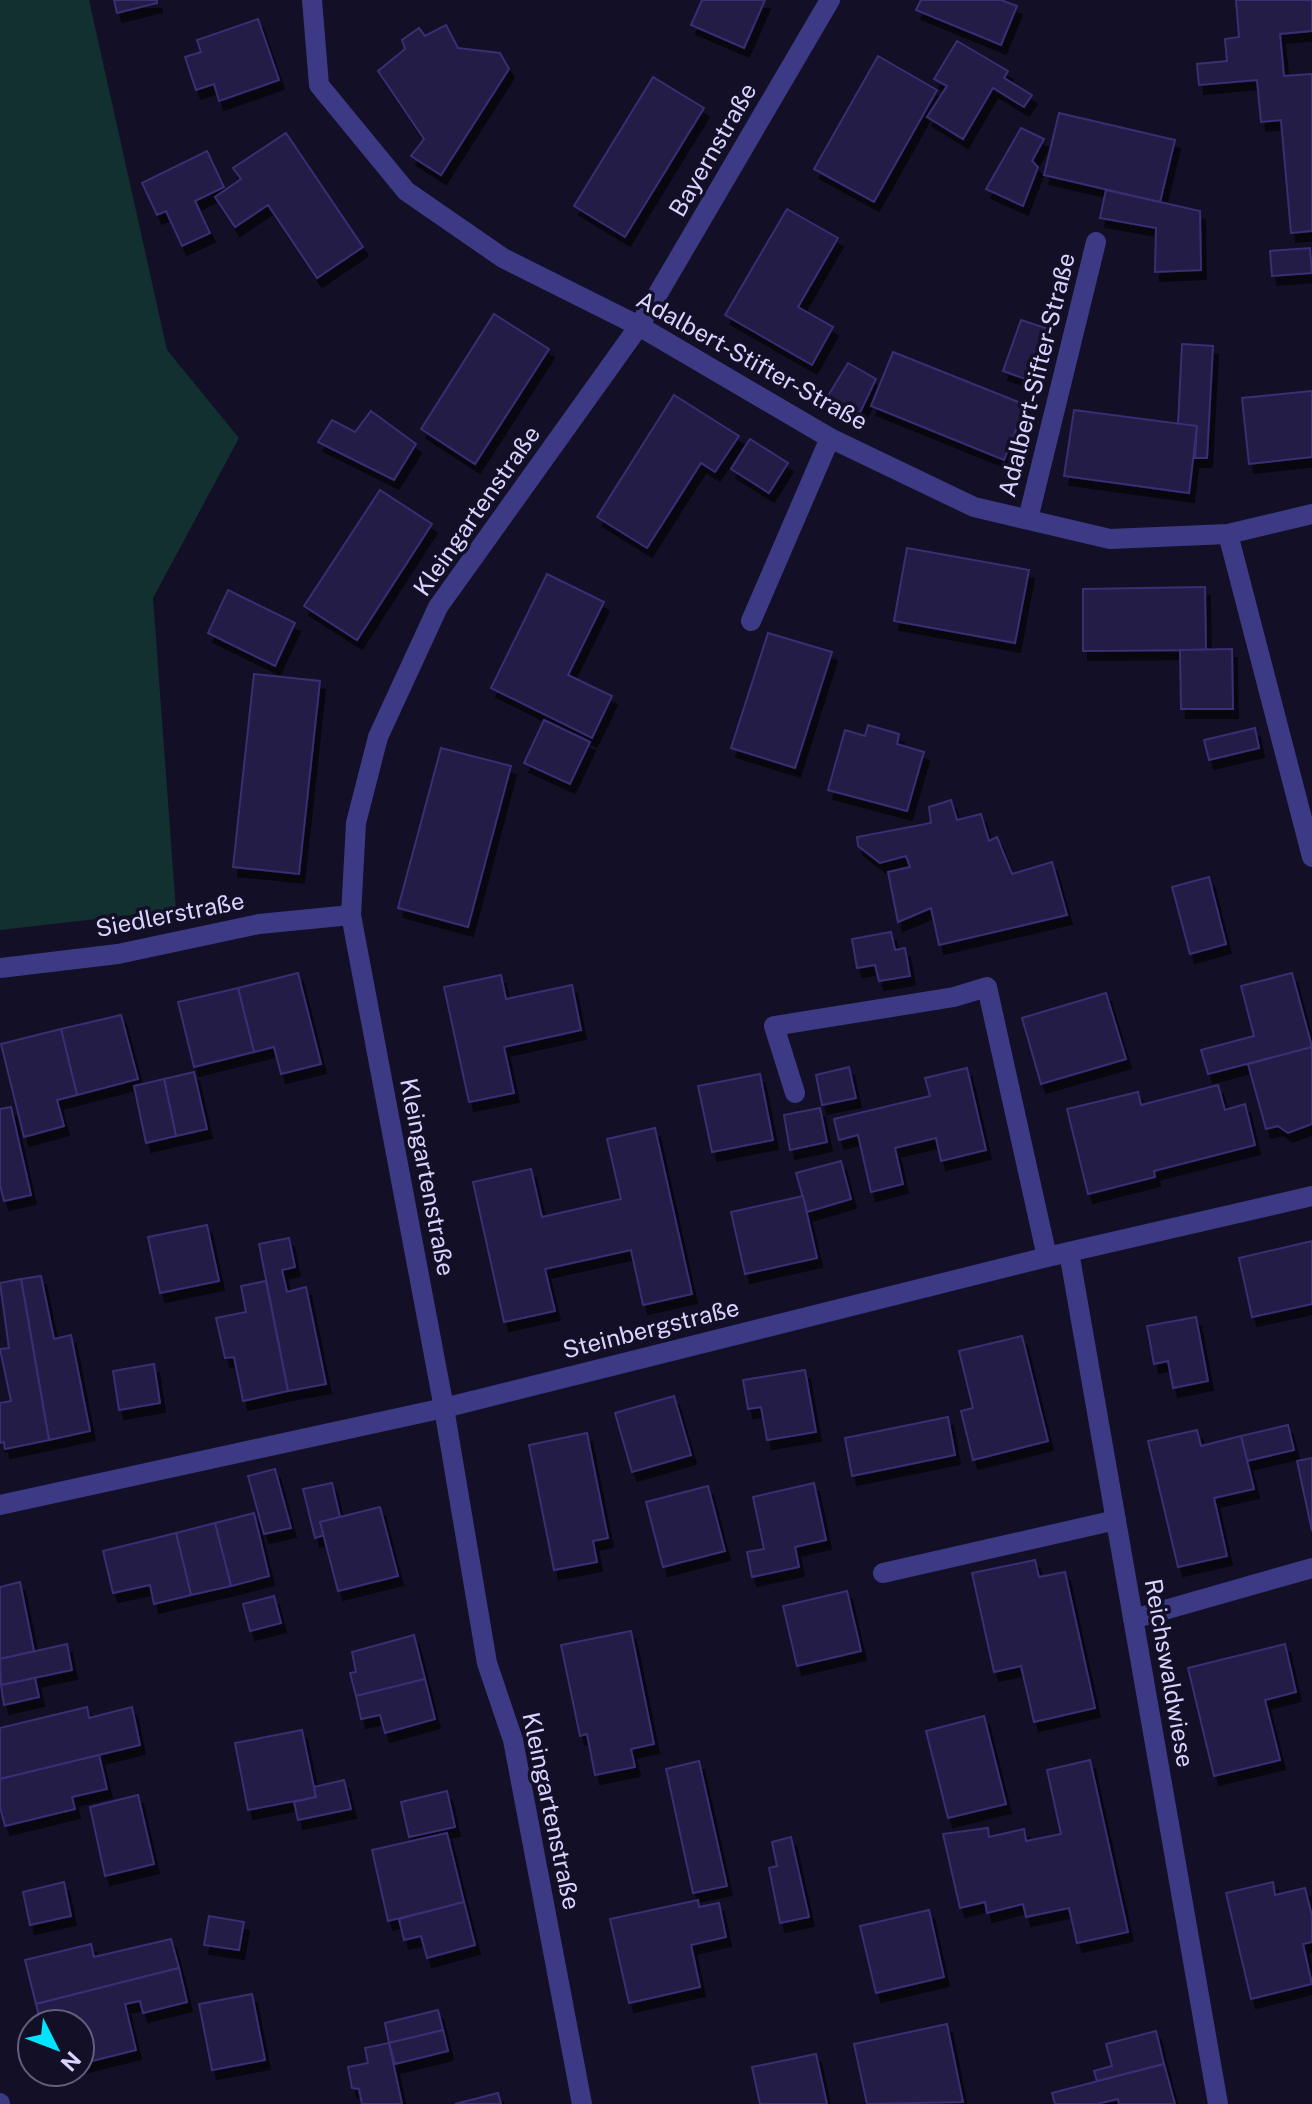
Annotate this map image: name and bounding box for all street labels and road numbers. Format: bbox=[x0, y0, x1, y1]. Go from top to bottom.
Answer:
street label: Bayernstraße bbox=[663, 78, 762, 221]
street label: Adalbert-Sifter-Straße bbox=[992, 250, 1080, 500]
street label: Adalbert-Stifter-Straße bbox=[632, 285, 873, 435]
street label: Kleingartenstraße bbox=[407, 420, 545, 601]
street label: Siedlerstraße bbox=[93, 886, 247, 942]
street label: Kleingartenstraße bbox=[395, 1075, 461, 1278]
street label: Steinbergstraße bbox=[560, 1293, 742, 1363]
street label: Reichswaldwiese bbox=[1140, 1577, 1200, 1769]
street label: Kleingartenstraße bbox=[517, 1710, 587, 1912]

